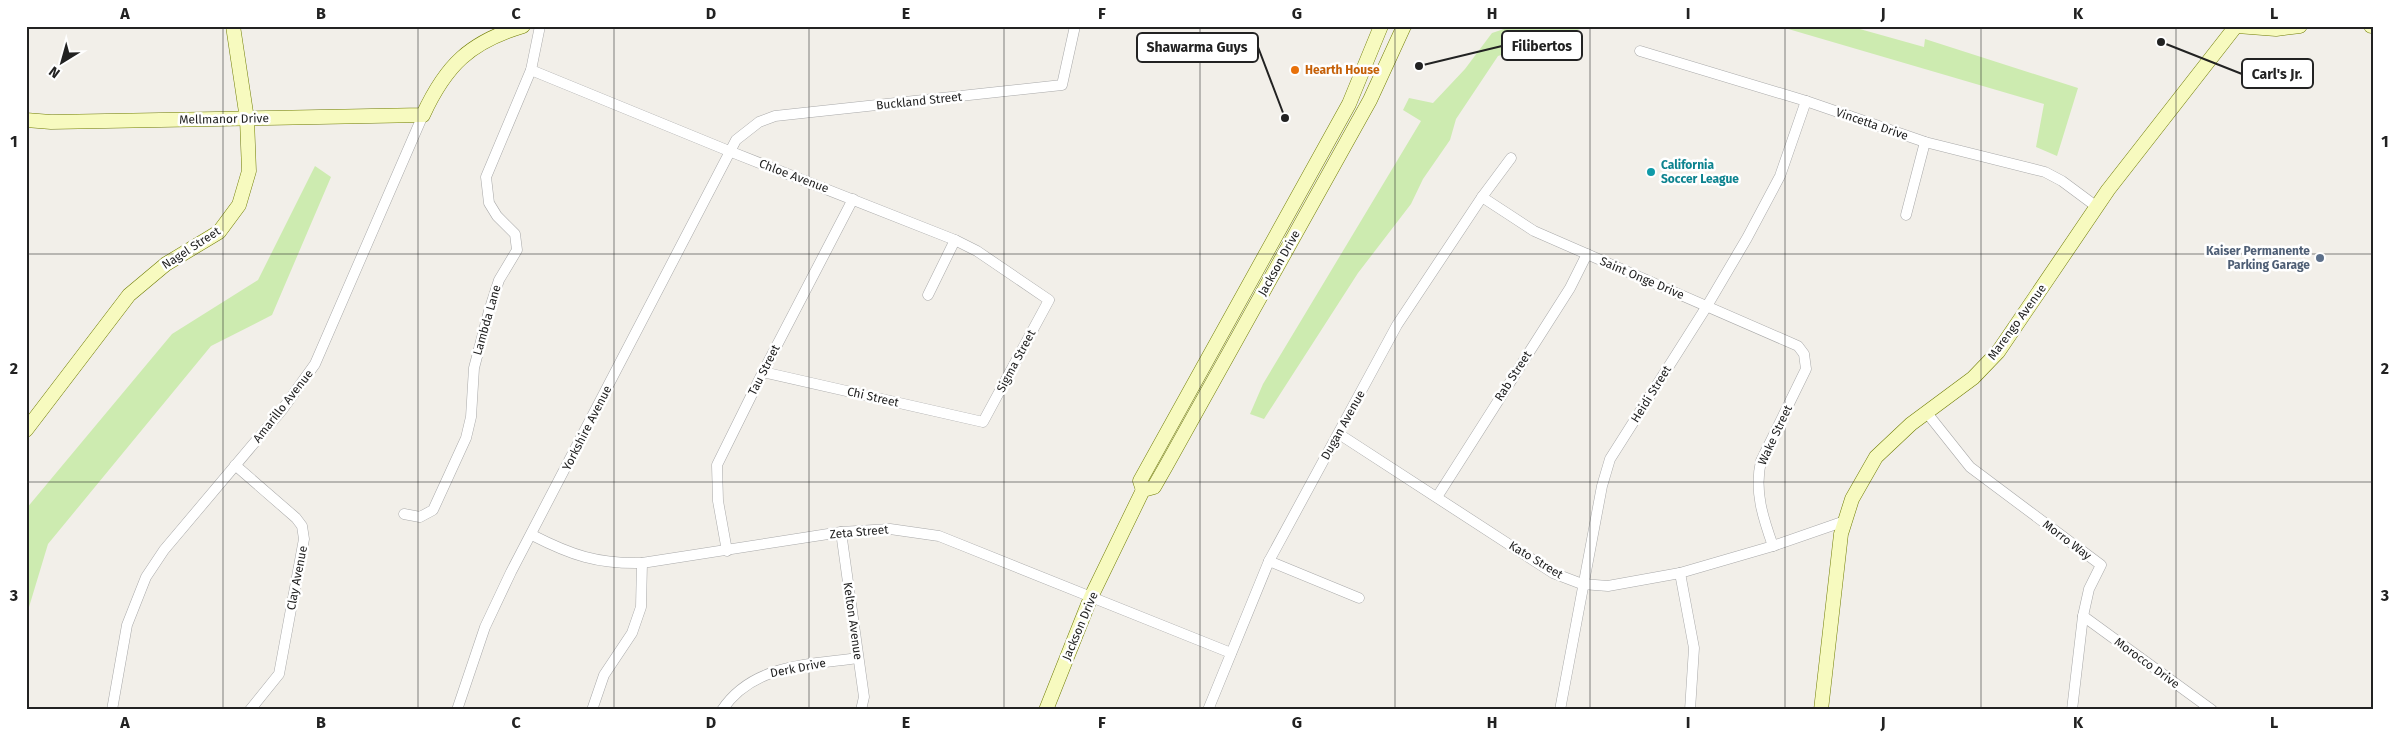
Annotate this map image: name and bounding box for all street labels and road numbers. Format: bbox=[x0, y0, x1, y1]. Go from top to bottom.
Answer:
street label: Buckland Street bbox=[875, 89, 963, 112]
street label: Vincetta Drive bbox=[1834, 105, 1910, 143]
street label: Mellmanor Drive bbox=[179, 111, 269, 127]
street label: Chloe Avenue bbox=[757, 156, 831, 196]
street label: Nagel Street bbox=[159, 224, 223, 272]
street label: Jackson Drive bbox=[1255, 228, 1303, 298]
street label: Saint Onge Drive bbox=[1598, 254, 1686, 302]
street label: Marengo Avenue bbox=[1985, 282, 2049, 362]
street label: Lambda Lane bbox=[470, 283, 504, 357]
street label: Sigma Street bbox=[994, 327, 1039, 395]
street label: Tau Street bbox=[745, 342, 783, 398]
street label: Rab Street bbox=[1492, 348, 1535, 404]
street label: Heidi Street bbox=[1628, 362, 1674, 425]
street label: Amarillo Avenue bbox=[250, 367, 316, 445]
street label: Yorkshire Avenue bbox=[560, 383, 614, 473]
street label: Chi Street bbox=[846, 384, 901, 410]
street label: Dugan Avenue bbox=[1318, 388, 1368, 462]
street label: Wake Street bbox=[1755, 402, 1795, 467]
street label: Morro Way bbox=[2040, 517, 2094, 563]
street label: Zeta Street bbox=[829, 522, 890, 542]
street label: Kato Street bbox=[1506, 538, 1566, 582]
street label: Clay Avenue bbox=[284, 545, 310, 611]
street label: Kelton Avenue bbox=[841, 581, 865, 661]
street label: Jackson Drive bbox=[1059, 590, 1101, 662]
street label: Morocco Drive bbox=[2112, 635, 2182, 691]
street label: Derk Drive bbox=[769, 656, 827, 680]

